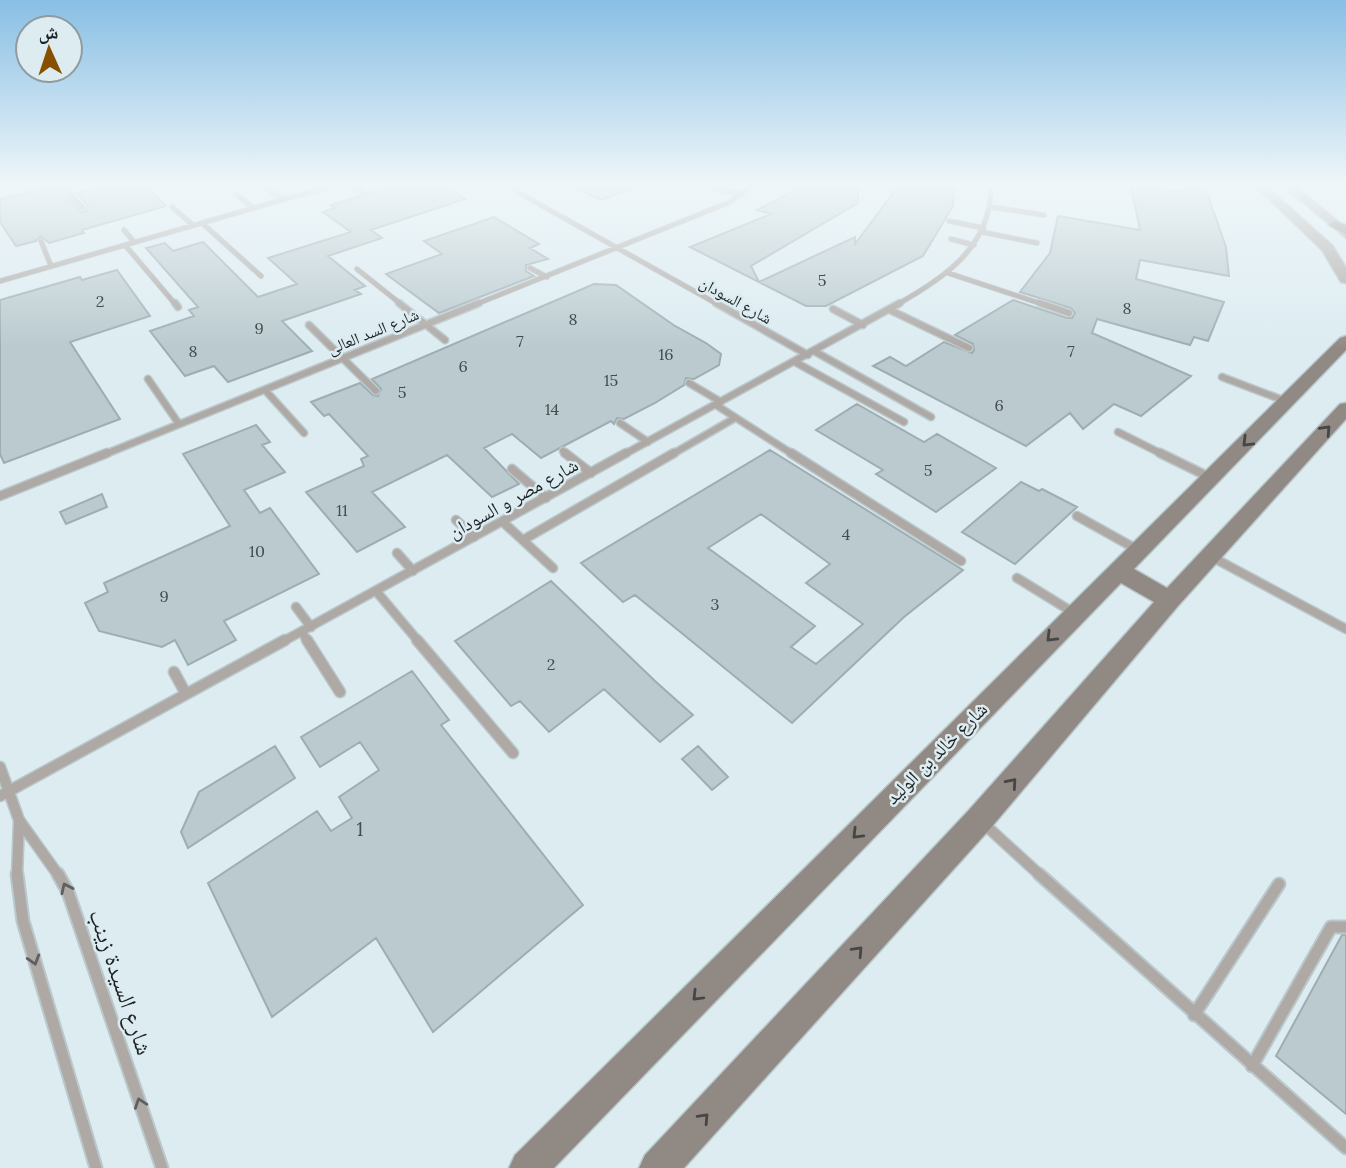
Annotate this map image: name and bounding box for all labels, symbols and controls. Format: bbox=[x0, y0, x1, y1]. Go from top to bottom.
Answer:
north arrow bbox=[14, 14, 84, 84]
text: ش bbox=[37, 20, 59, 45]
house number: 5 bbox=[818, 270, 826, 290]
street label: شارع السودان bbox=[696, 272, 776, 329]
house number: 2 bbox=[96, 291, 104, 311]
house number: 8 bbox=[1123, 298, 1132, 318]
street label: شارع السد العالى bbox=[325, 304, 422, 359]
house number: 8 bbox=[569, 309, 578, 329]
house number: 9 bbox=[254, 318, 264, 338]
house number: 7 bbox=[516, 331, 524, 351]
house number: 8 bbox=[189, 341, 198, 361]
house number: 7 bbox=[1067, 341, 1075, 361]
house number: 16 bbox=[658, 344, 674, 364]
house number: 6 bbox=[458, 356, 468, 376]
house number: 15 bbox=[604, 370, 618, 390]
house number: 5 bbox=[398, 382, 406, 402]
house number: 6 bbox=[994, 395, 1004, 415]
house number: 14 bbox=[545, 399, 560, 419]
one-way arrow bbox=[1317, 425, 1330, 438]
one-way arrow bbox=[1242, 434, 1255, 447]
street label: شارع مصر و السودان bbox=[444, 452, 582, 544]
house number: 5 bbox=[924, 460, 932, 480]
house number: 11 bbox=[336, 500, 348, 520]
house number: 4 bbox=[842, 524, 851, 544]
house number: 10 bbox=[249, 541, 265, 561]
house number: 9 bbox=[159, 586, 169, 606]
house number: 3 bbox=[711, 594, 720, 614]
one-way arrow bbox=[1046, 629, 1059, 642]
house number: 2 bbox=[547, 654, 555, 674]
street label: شارع خالد بن الوليد bbox=[880, 697, 992, 809]
one-way arrow bbox=[1004, 778, 1016, 791]
house number: 1 bbox=[357, 817, 364, 841]
one-way arrow bbox=[852, 826, 865, 839]
one-way arrow bbox=[60, 883, 74, 895]
street label: شارع السيدة زينب bbox=[82, 905, 160, 1059]
one-way arrow bbox=[850, 946, 863, 959]
one-way arrow bbox=[26, 954, 41, 966]
one-way arrow bbox=[693, 988, 706, 1001]
one-way arrow bbox=[134, 1098, 148, 1110]
one-way arrow bbox=[696, 1113, 708, 1126]

